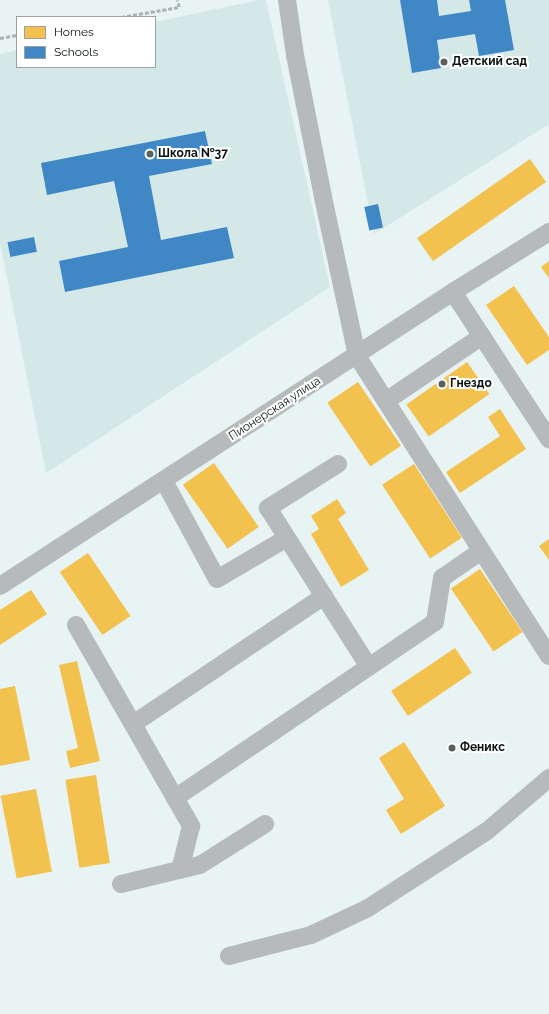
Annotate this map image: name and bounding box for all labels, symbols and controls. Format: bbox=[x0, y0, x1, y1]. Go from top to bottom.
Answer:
legend bbox=[16, 16, 156, 68]
text: Homes bbox=[54, 25, 94, 39]
text: Schools bbox=[54, 45, 98, 59]
place label: Детский сад bbox=[452, 55, 527, 69]
marker: Детский сад bbox=[439, 57, 449, 67]
place label: Школа №37 bbox=[158, 147, 228, 161]
marker: Школа №37 bbox=[145, 149, 155, 159]
street label: Пионерская улица bbox=[226, 374, 324, 444]
place label: Гнездо bbox=[450, 377, 492, 391]
marker: Гнездо bbox=[437, 379, 447, 389]
place label: Феникс bbox=[460, 741, 505, 755]
marker: Феникс bbox=[447, 743, 457, 753]

